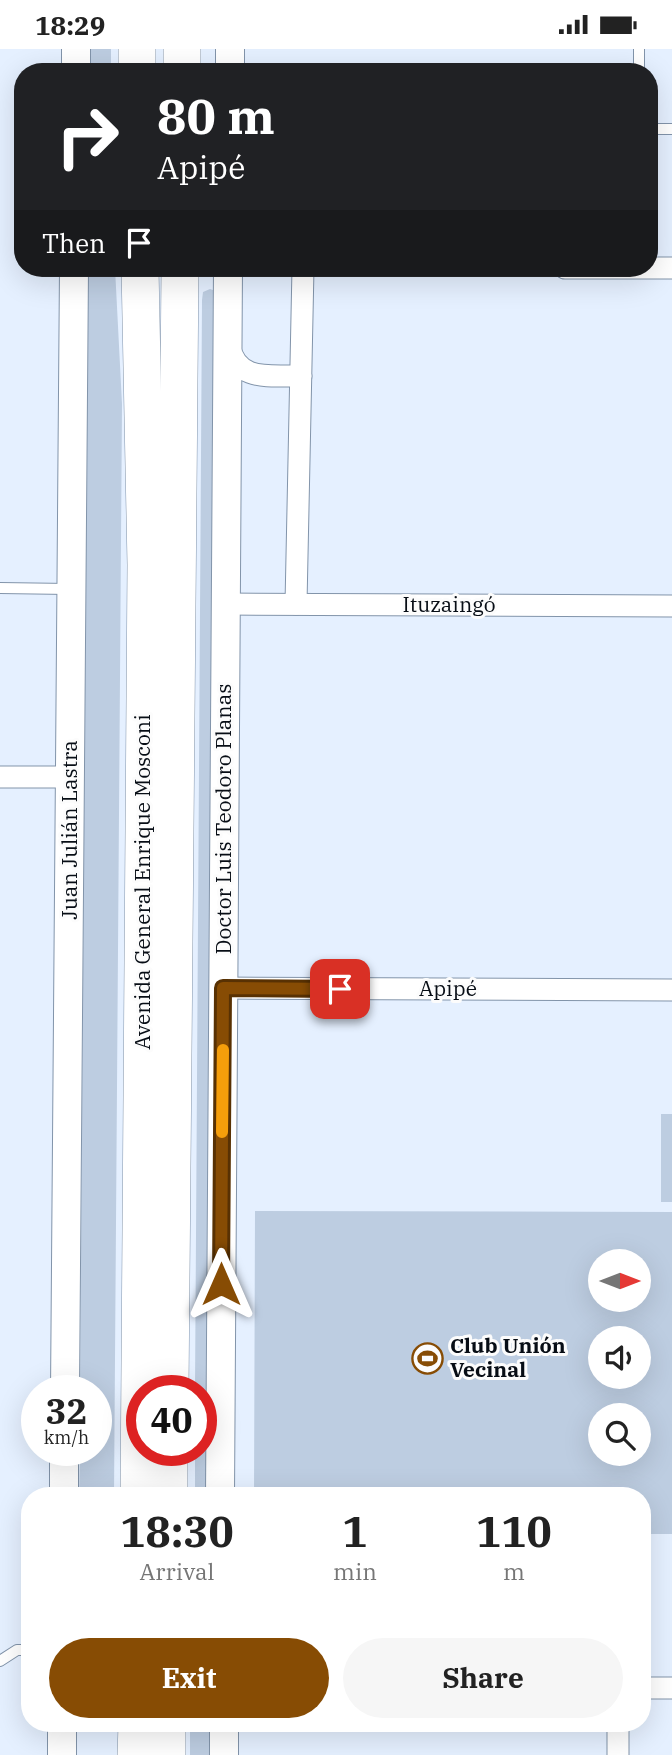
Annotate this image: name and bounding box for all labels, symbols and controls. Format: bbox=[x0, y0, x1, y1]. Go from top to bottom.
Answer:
text: 18:29 bbox=[35, 8, 105, 42]
text: 80 m bbox=[157, 84, 275, 147]
icon: right bbox=[42, 91, 133, 182]
text: Apipé bbox=[157, 146, 245, 188]
icon: arrive bbox=[120, 224, 158, 262]
text: Then bbox=[42, 226, 106, 260]
street label: Ituzaingó bbox=[403, 590, 496, 618]
street label: Doctor Luis Teodoro Planas bbox=[209, 684, 237, 954]
street label: Avenida General Enrique Mosconi bbox=[128, 714, 156, 1050]
street label: Juan Julián Lastra bbox=[55, 740, 83, 920]
pin bbox=[310, 959, 370, 1019]
icon: arrive bbox=[321, 970, 359, 1008]
street label: Apipé bbox=[419, 974, 477, 1002]
position arrow bbox=[184, 1247, 258, 1321]
north arrow bbox=[588, 1249, 651, 1313]
map controls bbox=[588, 1249, 651, 1466]
button: sound bbox=[588, 1326, 651, 1389]
place label: Club Unión Vecinal bbox=[450, 1331, 566, 1383]
sports icon: Club Unión Vecinal bbox=[410, 1341, 444, 1375]
speed limit sign: 40 bbox=[126, 1375, 217, 1466]
text: 32 bbox=[45, 1388, 88, 1434]
button: search bbox=[588, 1403, 651, 1466]
text: km/h bbox=[44, 1426, 89, 1449]
text: 18:30 bbox=[120, 1504, 234, 1559]
text: 1 bbox=[342, 1504, 368, 1559]
text: 110 bbox=[476, 1504, 552, 1559]
text: Arrival bbox=[140, 1556, 214, 1586]
text: min bbox=[333, 1556, 377, 1586]
text: m bbox=[503, 1556, 525, 1586]
button: Exit bbox=[49, 1638, 329, 1718]
button: Share bbox=[343, 1638, 623, 1718]

